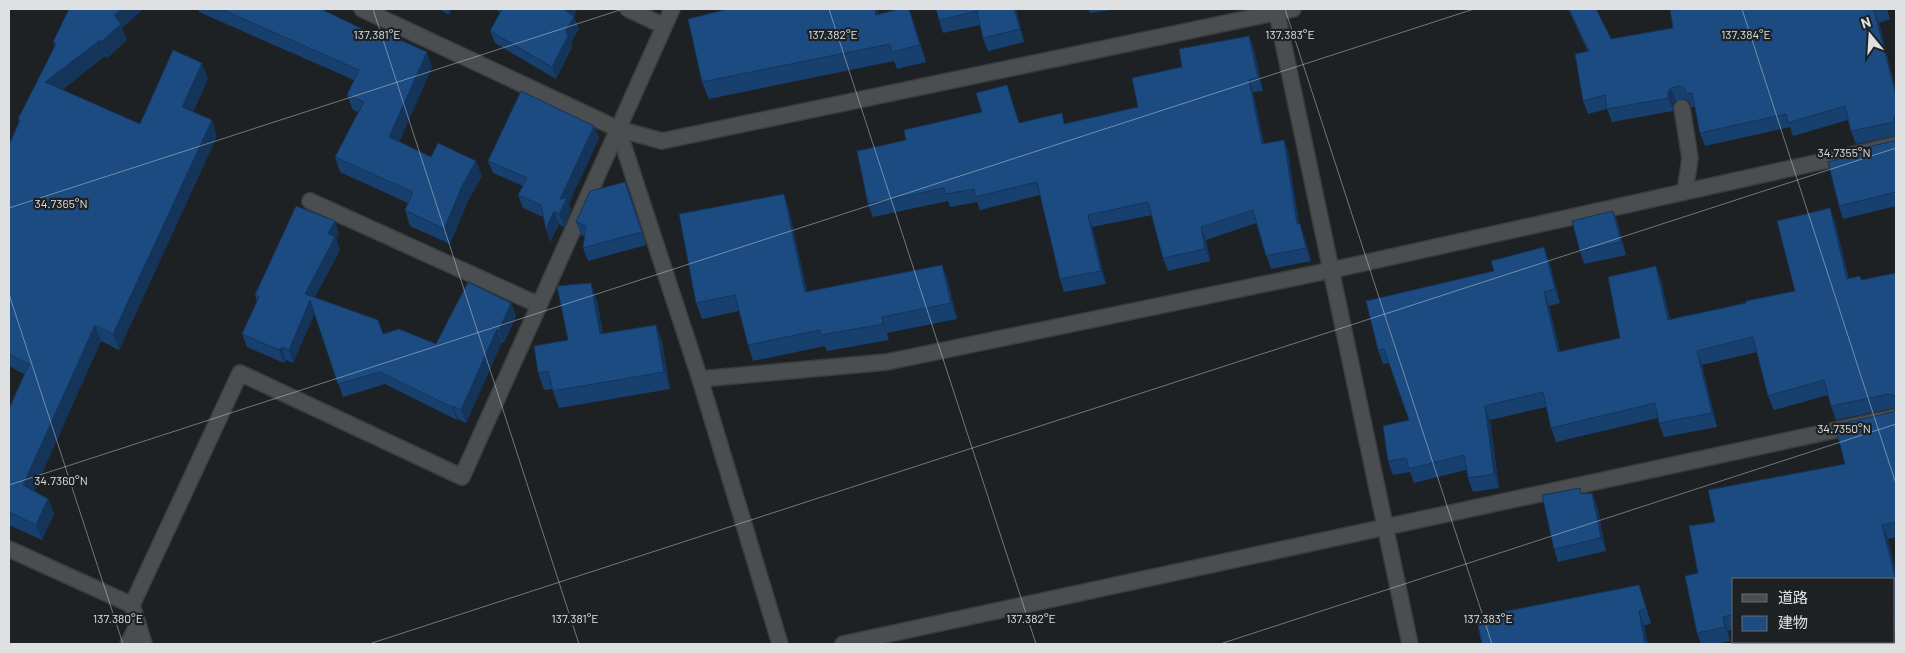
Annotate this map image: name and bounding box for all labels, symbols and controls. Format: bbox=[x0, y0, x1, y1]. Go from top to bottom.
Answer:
north arrow bbox=[1845, 10, 1895, 60]
text: N bbox=[1859, 13, 1873, 32]
text: 137.381°E bbox=[354, 27, 400, 41]
text: 137.382°E bbox=[808, 27, 858, 41]
text: 137.383°E bbox=[1265, 27, 1315, 41]
text: 137.384°E bbox=[1721, 27, 1771, 41]
text: 34.7355°N bbox=[1817, 145, 1871, 159]
text: 34.7365°N bbox=[34, 196, 88, 210]
text: 34.7350°N bbox=[1817, 421, 1871, 435]
text: 34.7360°N bbox=[34, 473, 88, 487]
legend bbox=[1732, 578, 1895, 643]
text: 道路 bbox=[1778, 588, 1808, 606]
text: 137.380°E bbox=[93, 611, 143, 625]
text: 137.381°E bbox=[552, 611, 598, 625]
text: 137.382°E bbox=[1006, 611, 1056, 625]
text: 137.383°E bbox=[1463, 611, 1513, 625]
text: 建物 bbox=[1778, 613, 1808, 631]

